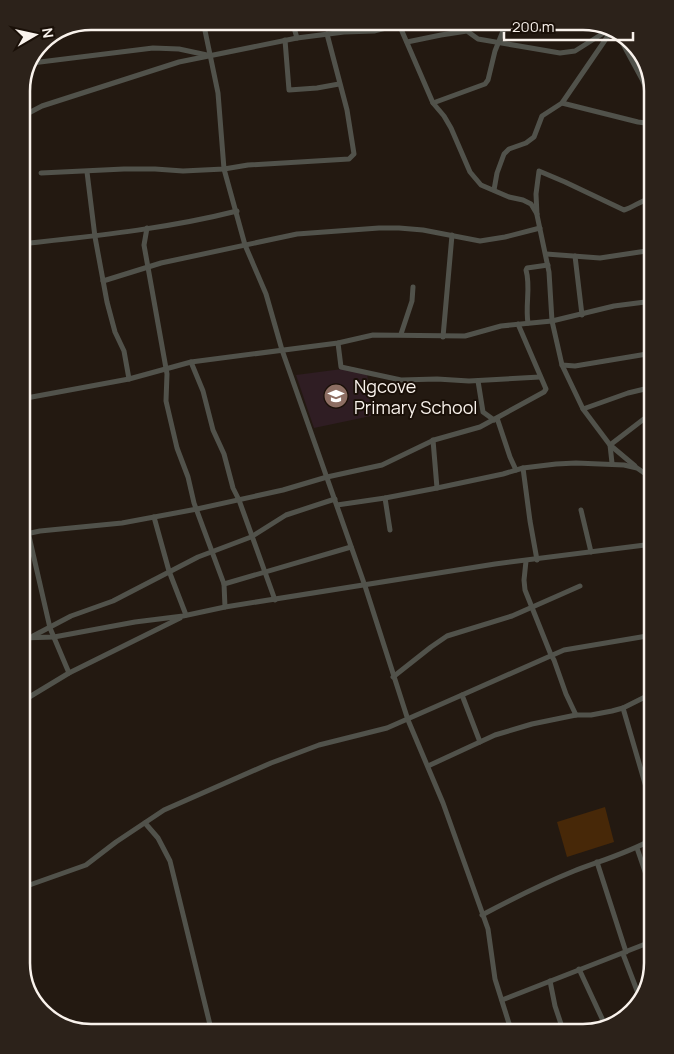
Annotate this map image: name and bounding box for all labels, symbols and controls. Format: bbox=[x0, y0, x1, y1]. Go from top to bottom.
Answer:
north arrow bbox=[10, 10, 60, 60]
scale bar bbox=[504, 10, 633, 42]
text: 200 m bbox=[512, 16, 555, 37]
text: N bbox=[38, 26, 59, 39]
place label: Ngcove Primary School bbox=[354, 374, 478, 419]
school or university icon: Ngcove Primary School bbox=[323, 383, 349, 409]

